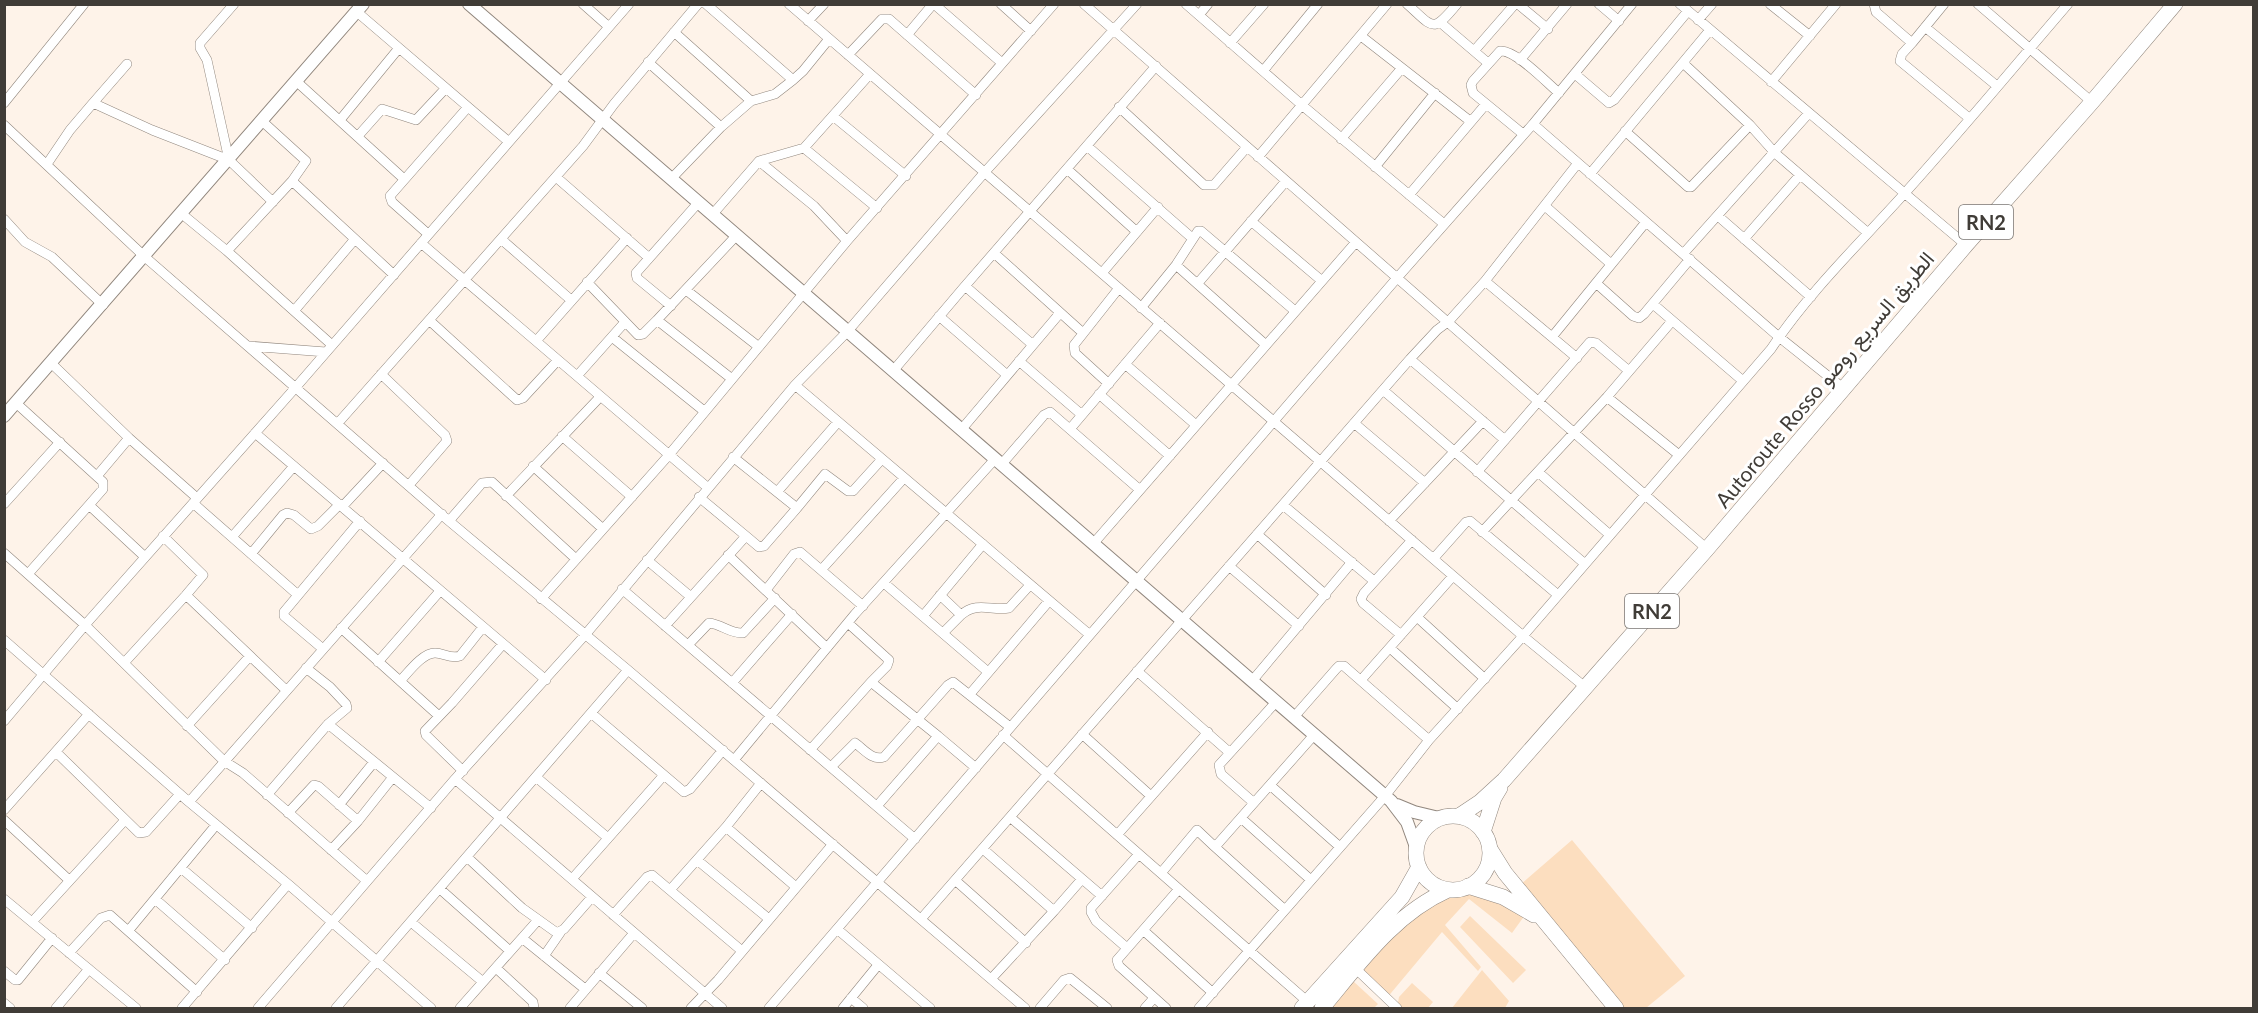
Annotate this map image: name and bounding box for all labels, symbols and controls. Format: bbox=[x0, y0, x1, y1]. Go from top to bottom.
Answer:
road number: RN2 bbox=[1959, 205, 2013, 239]
street label: Autoroute Rosso الطريق السريع روصو bbox=[1709, 246, 1941, 514]
road number: RN2 bbox=[1625, 594, 1679, 628]

